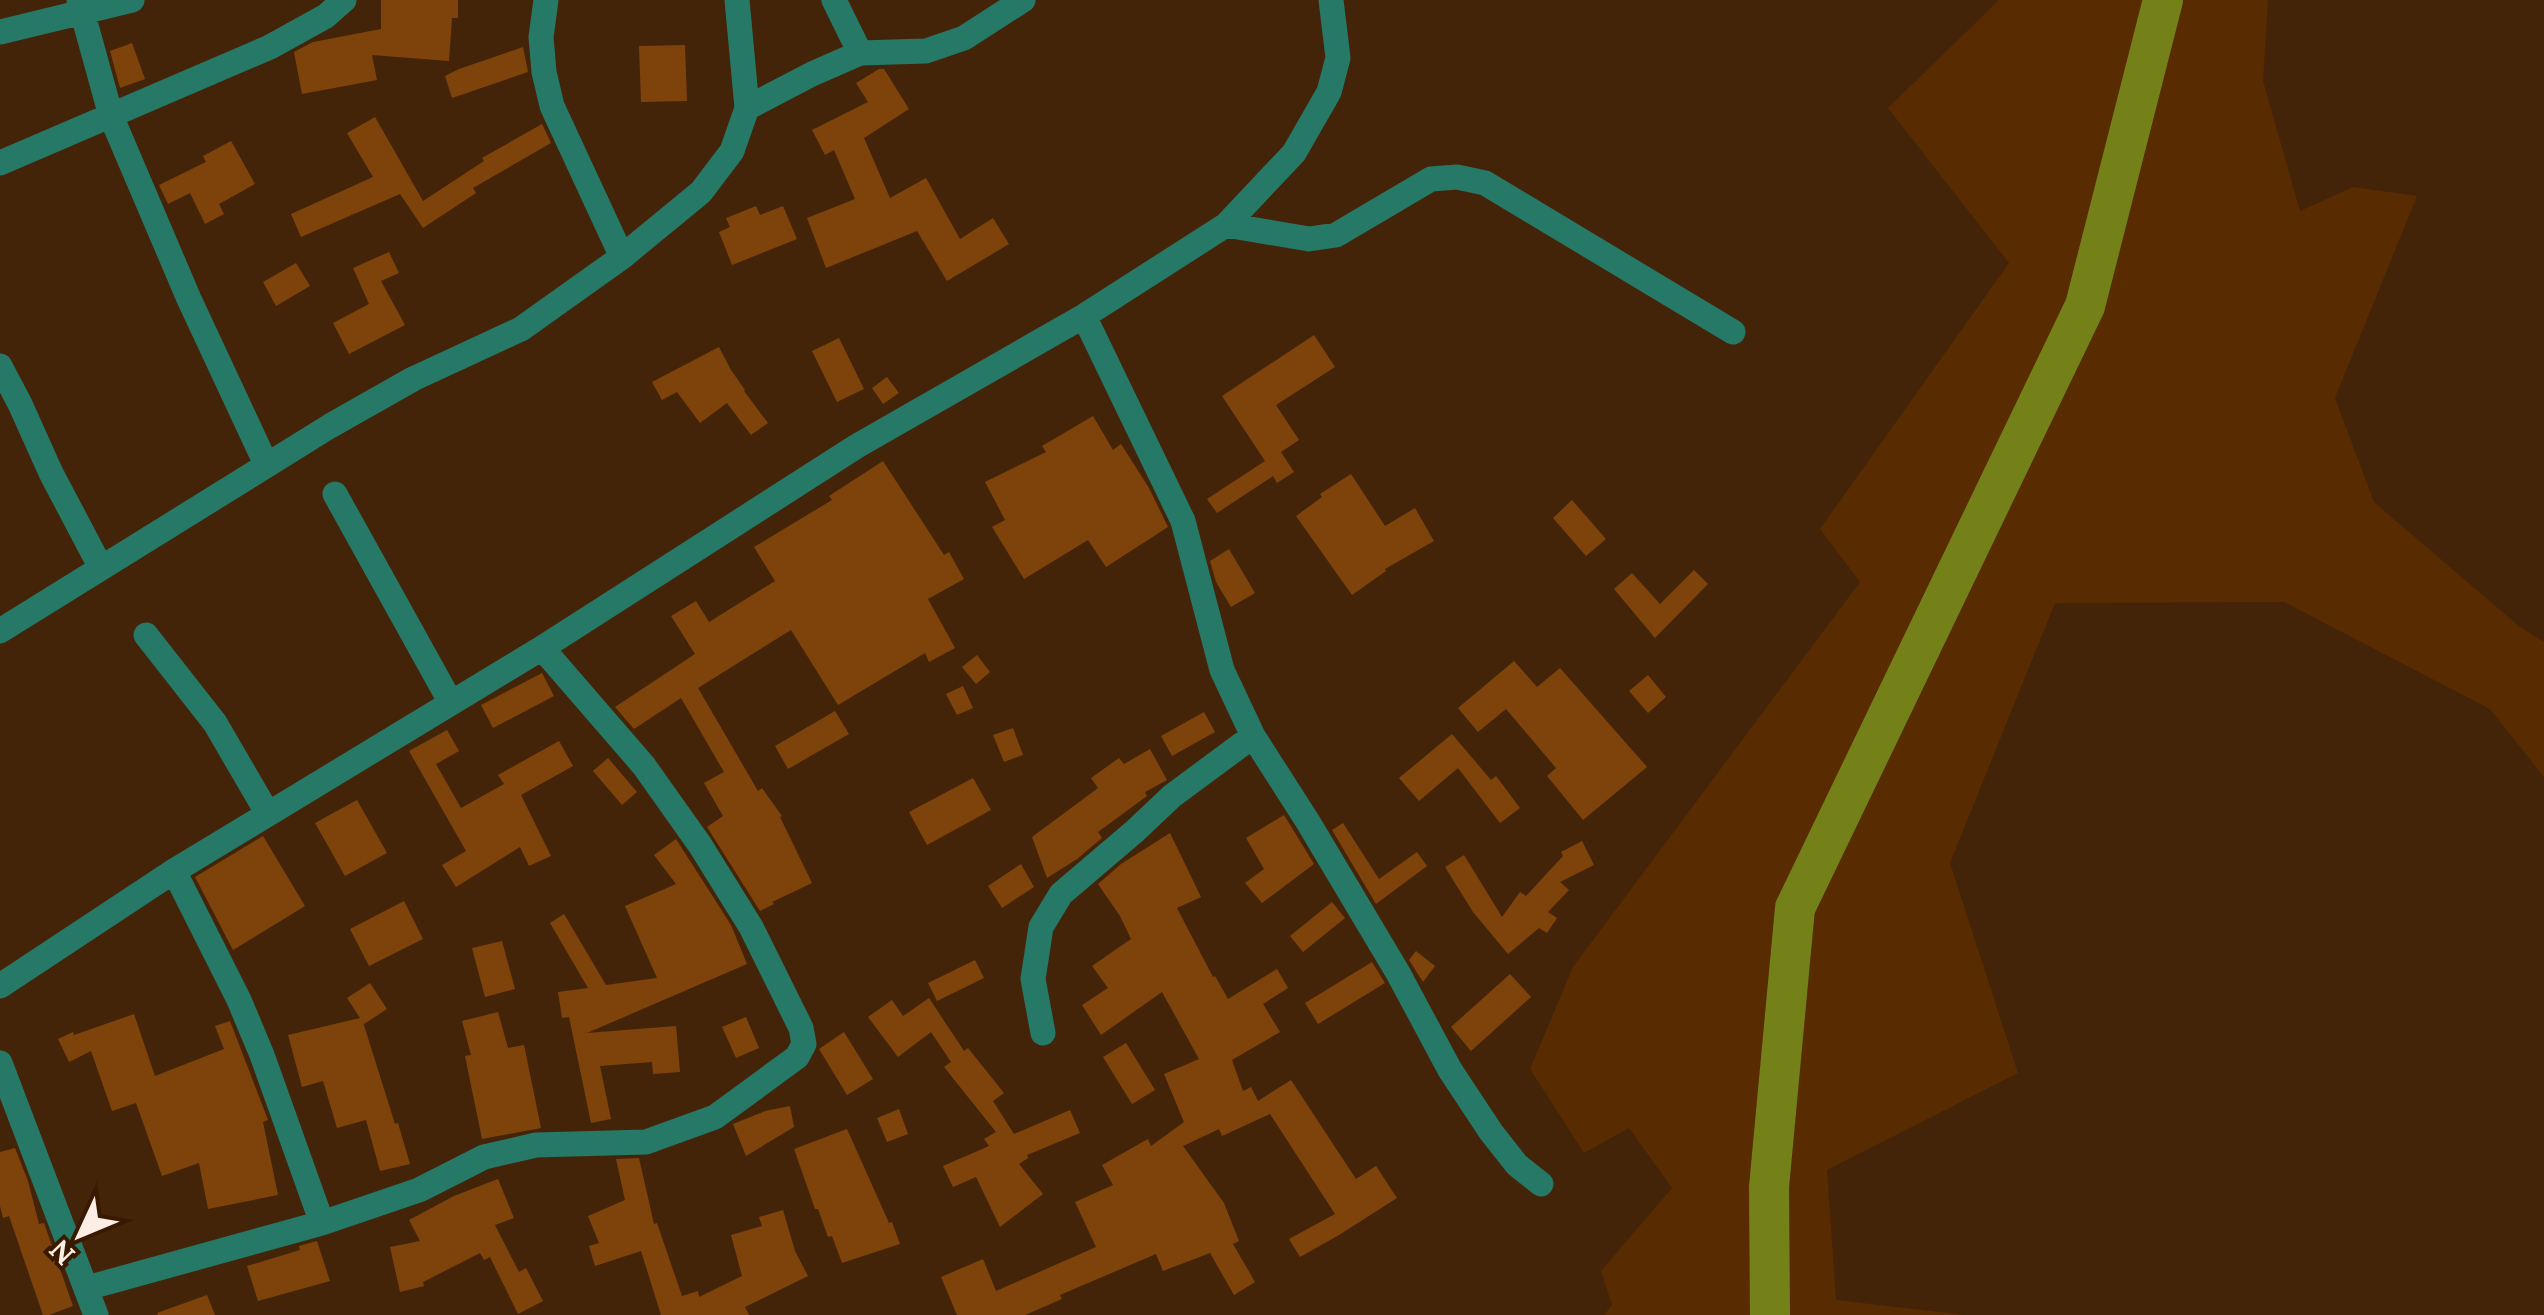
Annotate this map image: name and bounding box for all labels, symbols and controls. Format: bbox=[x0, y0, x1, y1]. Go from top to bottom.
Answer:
north arrow bbox=[30, 1185, 130, 1285]
text: N bbox=[42, 1232, 82, 1273]

